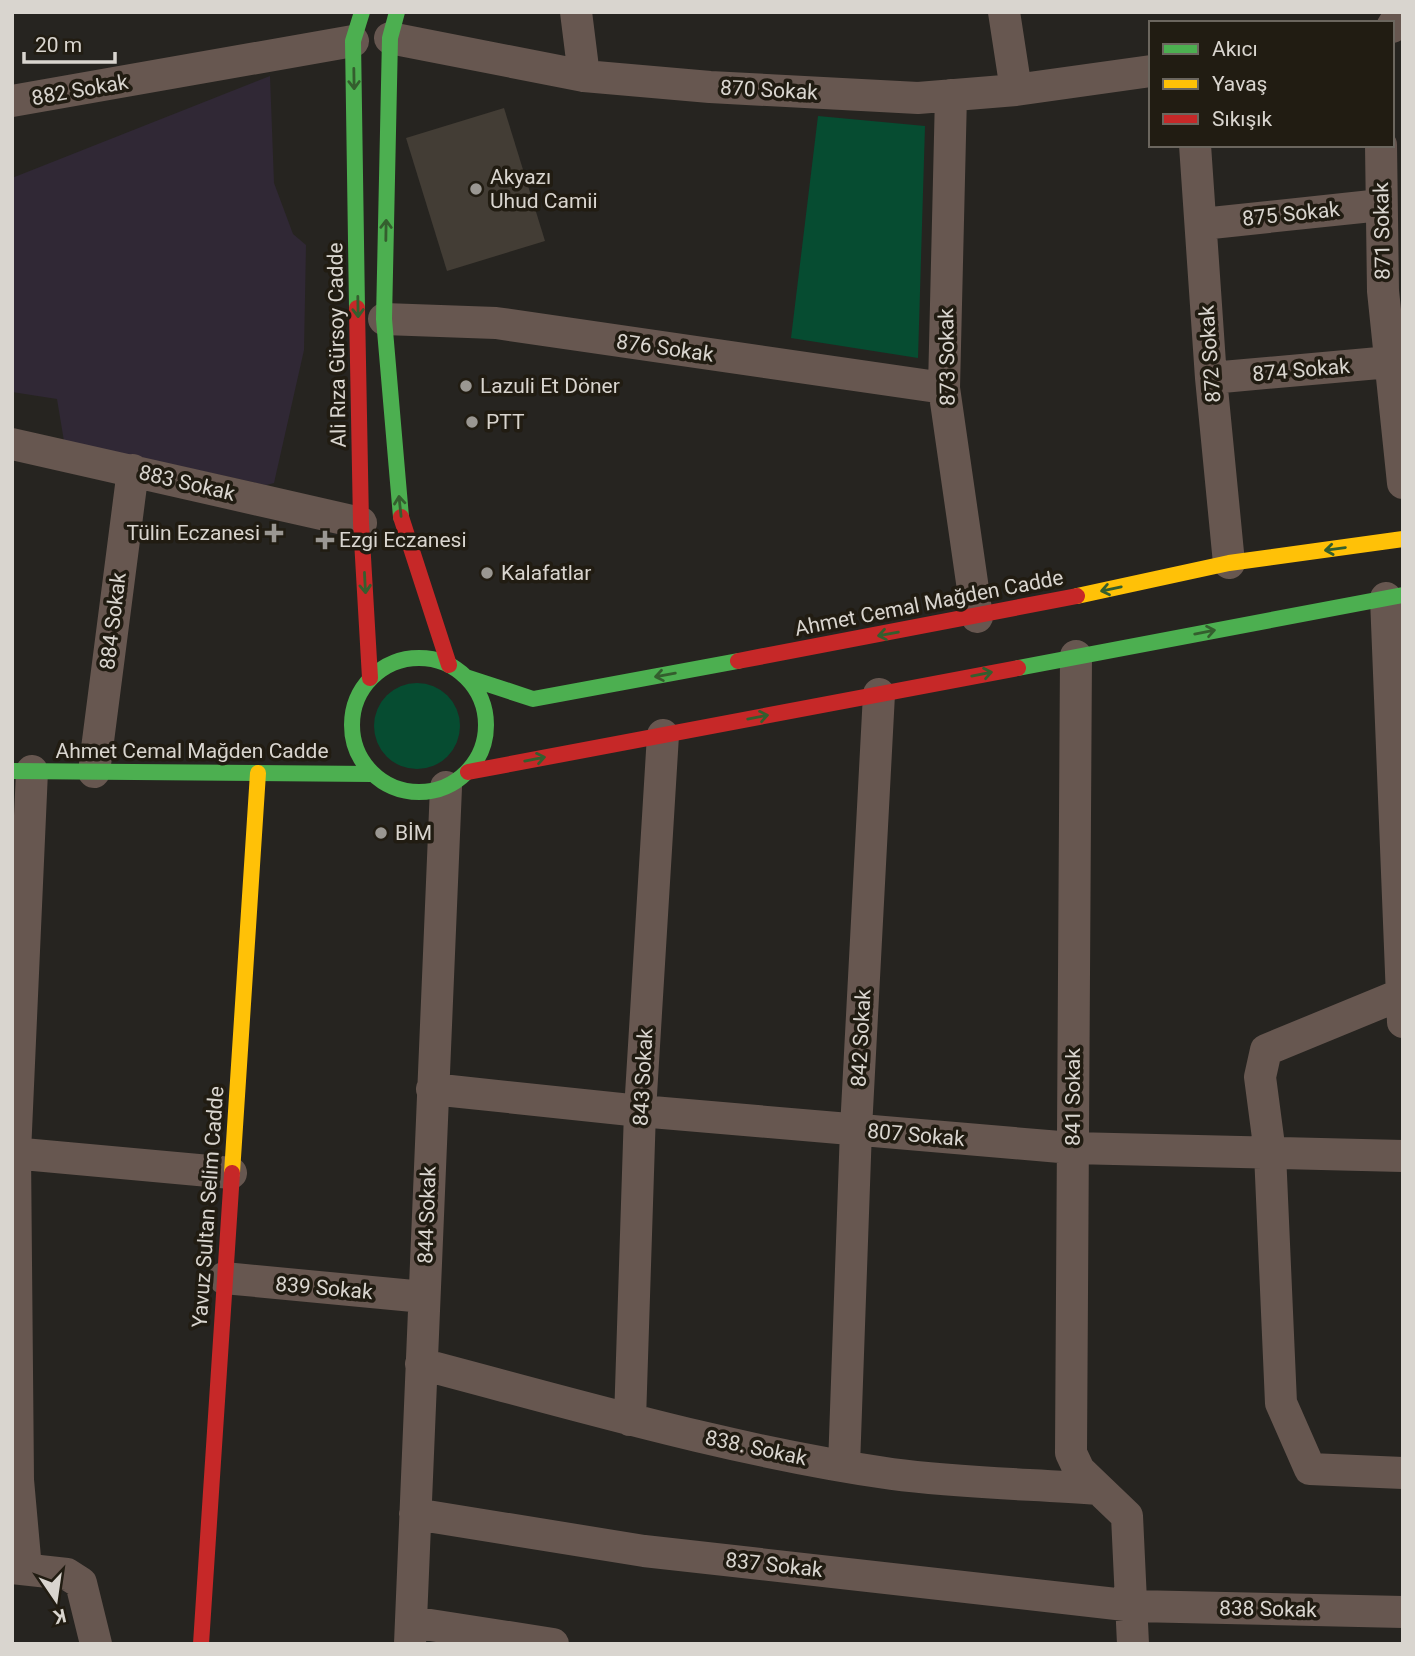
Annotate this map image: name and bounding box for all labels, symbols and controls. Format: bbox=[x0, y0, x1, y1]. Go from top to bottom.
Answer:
scale bar bbox=[24, 21, 116, 65]
legend bbox=[1149, 21, 1394, 147]
text: 20 m bbox=[35, 33, 82, 57]
text: Akıcı bbox=[1212, 37, 1258, 61]
one-way arrow bbox=[347, 68, 361, 91]
street label: 882 Sokak bbox=[30, 70, 131, 110]
text: Yavaş bbox=[1212, 72, 1267, 96]
street label: 870 Sokak bbox=[720, 75, 819, 105]
text: Sıkışık bbox=[1212, 107, 1273, 131]
place label: Akyazı Uhud Camii bbox=[490, 165, 598, 213]
marker: Akyazı Uhud Camii bbox=[468, 181, 484, 197]
street label: 871 Sokak bbox=[1369, 182, 1395, 280]
street label: 875 Sokak bbox=[1241, 197, 1341, 231]
one-way arrow bbox=[379, 219, 393, 242]
street label: Ali Rıza Gürsoy Cadde bbox=[323, 242, 351, 448]
one-way arrow bbox=[351, 295, 364, 318]
street label: 872 Sokak bbox=[1195, 304, 1225, 404]
street label: 873 Sokak bbox=[934, 308, 960, 406]
street label: 876 Sokak bbox=[615, 329, 715, 367]
street label: 874 Sokak bbox=[1251, 354, 1351, 386]
place label: Lazuli Et Döner bbox=[480, 374, 620, 398]
marker: Lazuli Et Döner bbox=[458, 378, 474, 394]
place label: PTT bbox=[486, 410, 525, 434]
marker: PTT bbox=[464, 414, 480, 430]
street label: 883 Sokak bbox=[137, 460, 238, 506]
one-way arrow bbox=[394, 495, 407, 518]
place label: Tülin Eczanesi bbox=[127, 521, 260, 545]
marker: Tülin Eczanesi bbox=[266, 525, 282, 541]
place label: Ezgi Eczanesi bbox=[339, 528, 467, 552]
marker: Ezgi Eczanesi bbox=[317, 532, 333, 548]
one-way arrow bbox=[1324, 542, 1347, 555]
place label: Kalafatlar bbox=[501, 561, 591, 585]
marker: Kalafatlar bbox=[479, 565, 495, 581]
street label: Ahmet Cemal Mağden Cadde bbox=[793, 565, 1065, 641]
street label: 884 Sokak bbox=[95, 571, 131, 671]
one-way arrow bbox=[358, 571, 371, 594]
one-way arrow bbox=[1100, 582, 1123, 596]
one-way arrow bbox=[1193, 624, 1216, 638]
one-way arrow bbox=[877, 627, 900, 641]
one-way arrow bbox=[970, 667, 993, 680]
one-way arrow bbox=[654, 669, 677, 682]
one-way arrow bbox=[746, 709, 769, 723]
street label: Ahmet Cemal Mağden Cadde bbox=[55, 739, 329, 763]
one-way arrow bbox=[523, 752, 546, 766]
place label: BİM bbox=[395, 821, 432, 845]
marker: BİM bbox=[373, 825, 389, 841]
street label: 842 Sokak bbox=[846, 988, 876, 1087]
street label: 843 Sokak bbox=[628, 1027, 658, 1126]
street label: 841 Sokak bbox=[1061, 1048, 1085, 1146]
street label: Yavuz Sultan Selim Cadde bbox=[188, 1085, 228, 1329]
street label: 807 Sokak bbox=[866, 1119, 966, 1151]
street label: 844 Sokak bbox=[413, 1165, 441, 1264]
street label: 839 Sokak bbox=[274, 1272, 374, 1304]
street label: 838. Sokak bbox=[703, 1426, 809, 1471]
street label: 837 Sokak bbox=[724, 1548, 824, 1582]
north arrow bbox=[21, 1565, 91, 1635]
street label: 838 Sokak bbox=[1219, 1596, 1317, 1622]
text: K bbox=[50, 1604, 68, 1629]

